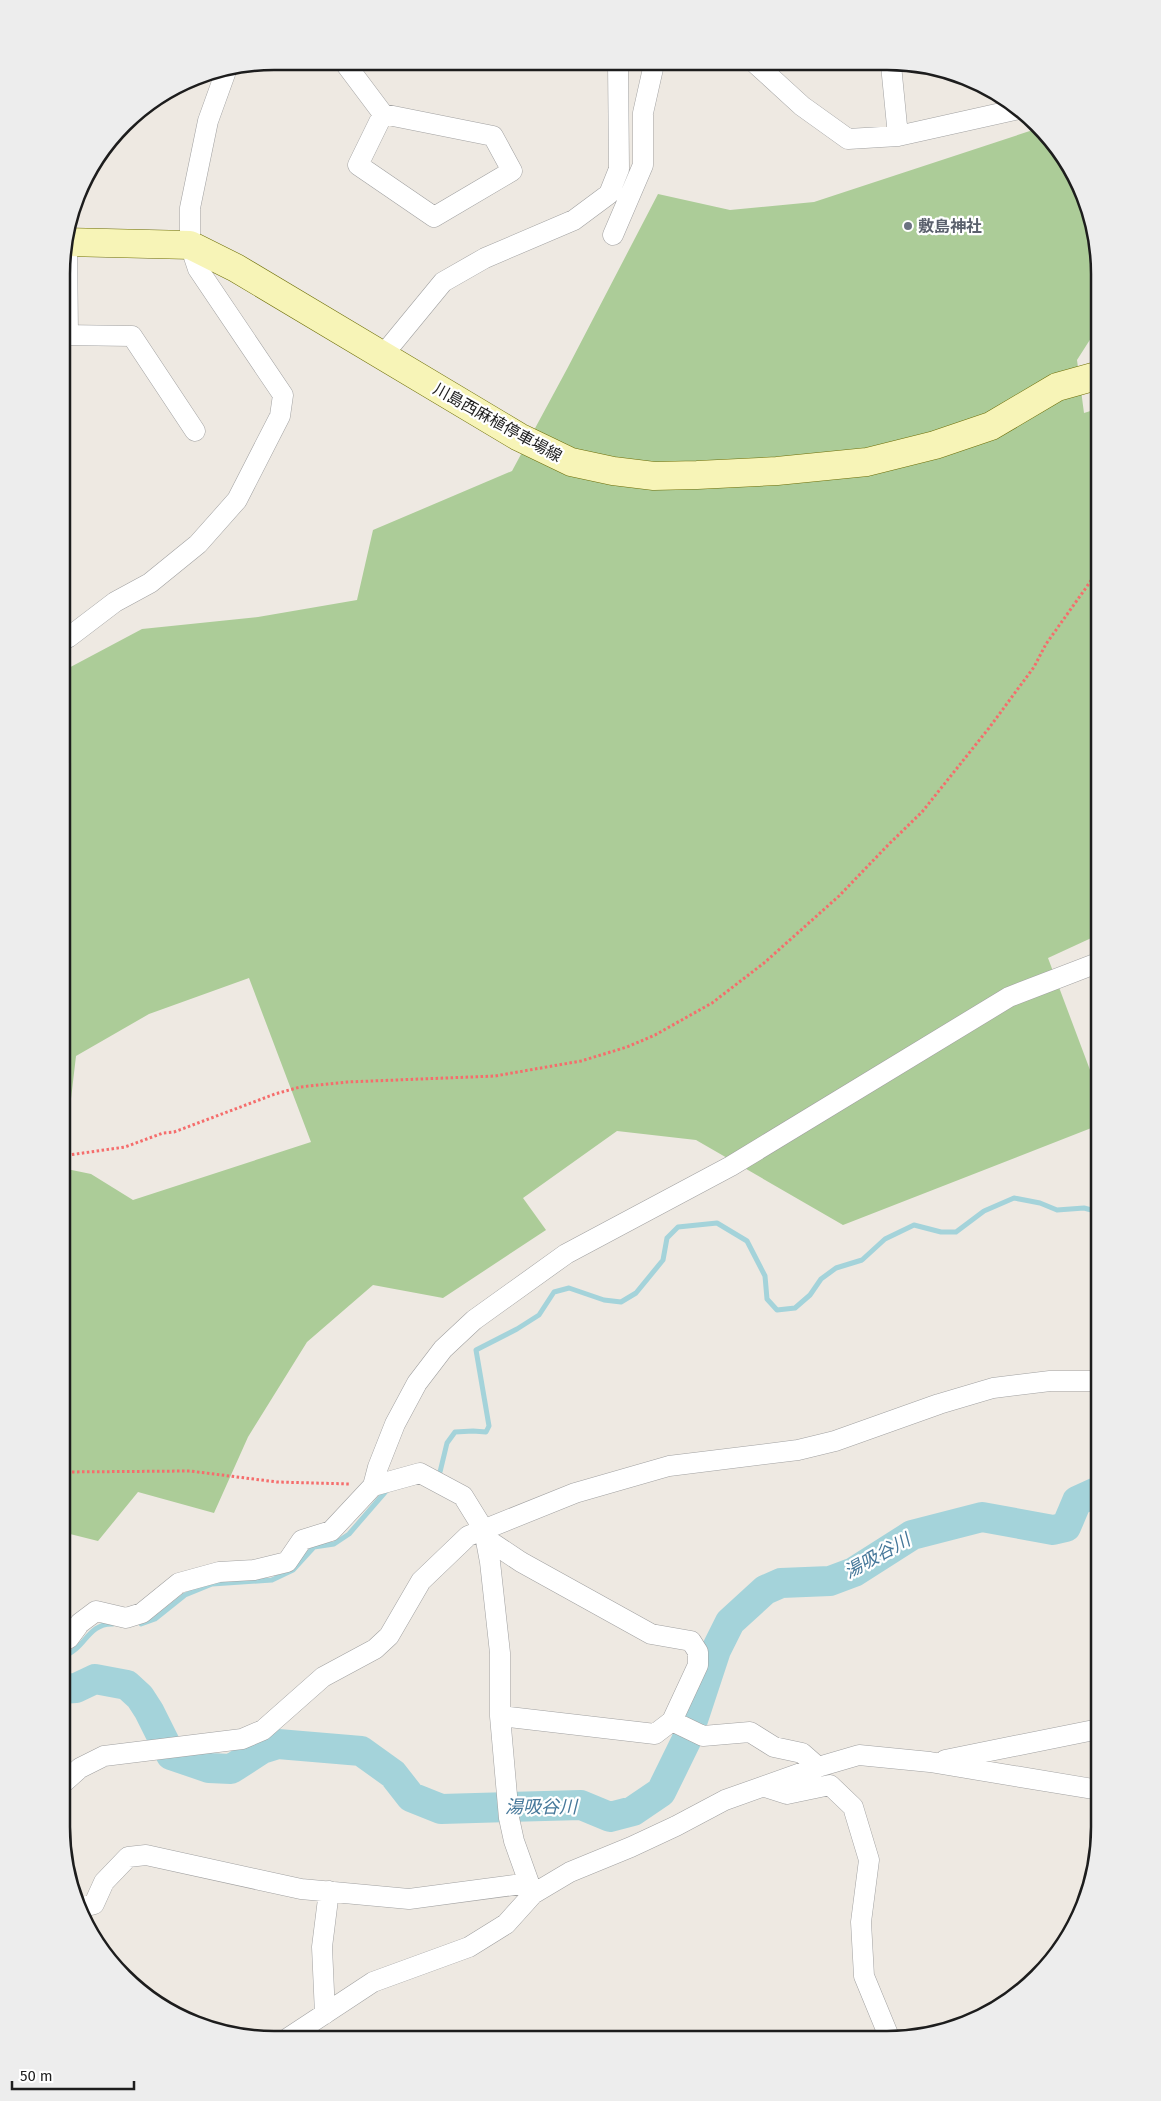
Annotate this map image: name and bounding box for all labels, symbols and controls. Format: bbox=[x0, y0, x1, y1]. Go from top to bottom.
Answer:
place label: 敷島神社 bbox=[918, 217, 982, 236]
marker: 敷島神社 bbox=[902, 220, 914, 232]
street label: 川島西麻植停車場線 bbox=[430, 379, 565, 466]
water label: 湯吸谷川 bbox=[840, 1528, 916, 1583]
water label: 湯吸谷川 bbox=[505, 1796, 579, 1818]
scale bar bbox=[12, 2058, 135, 2090]
text: 50 m bbox=[20, 2067, 53, 2085]

